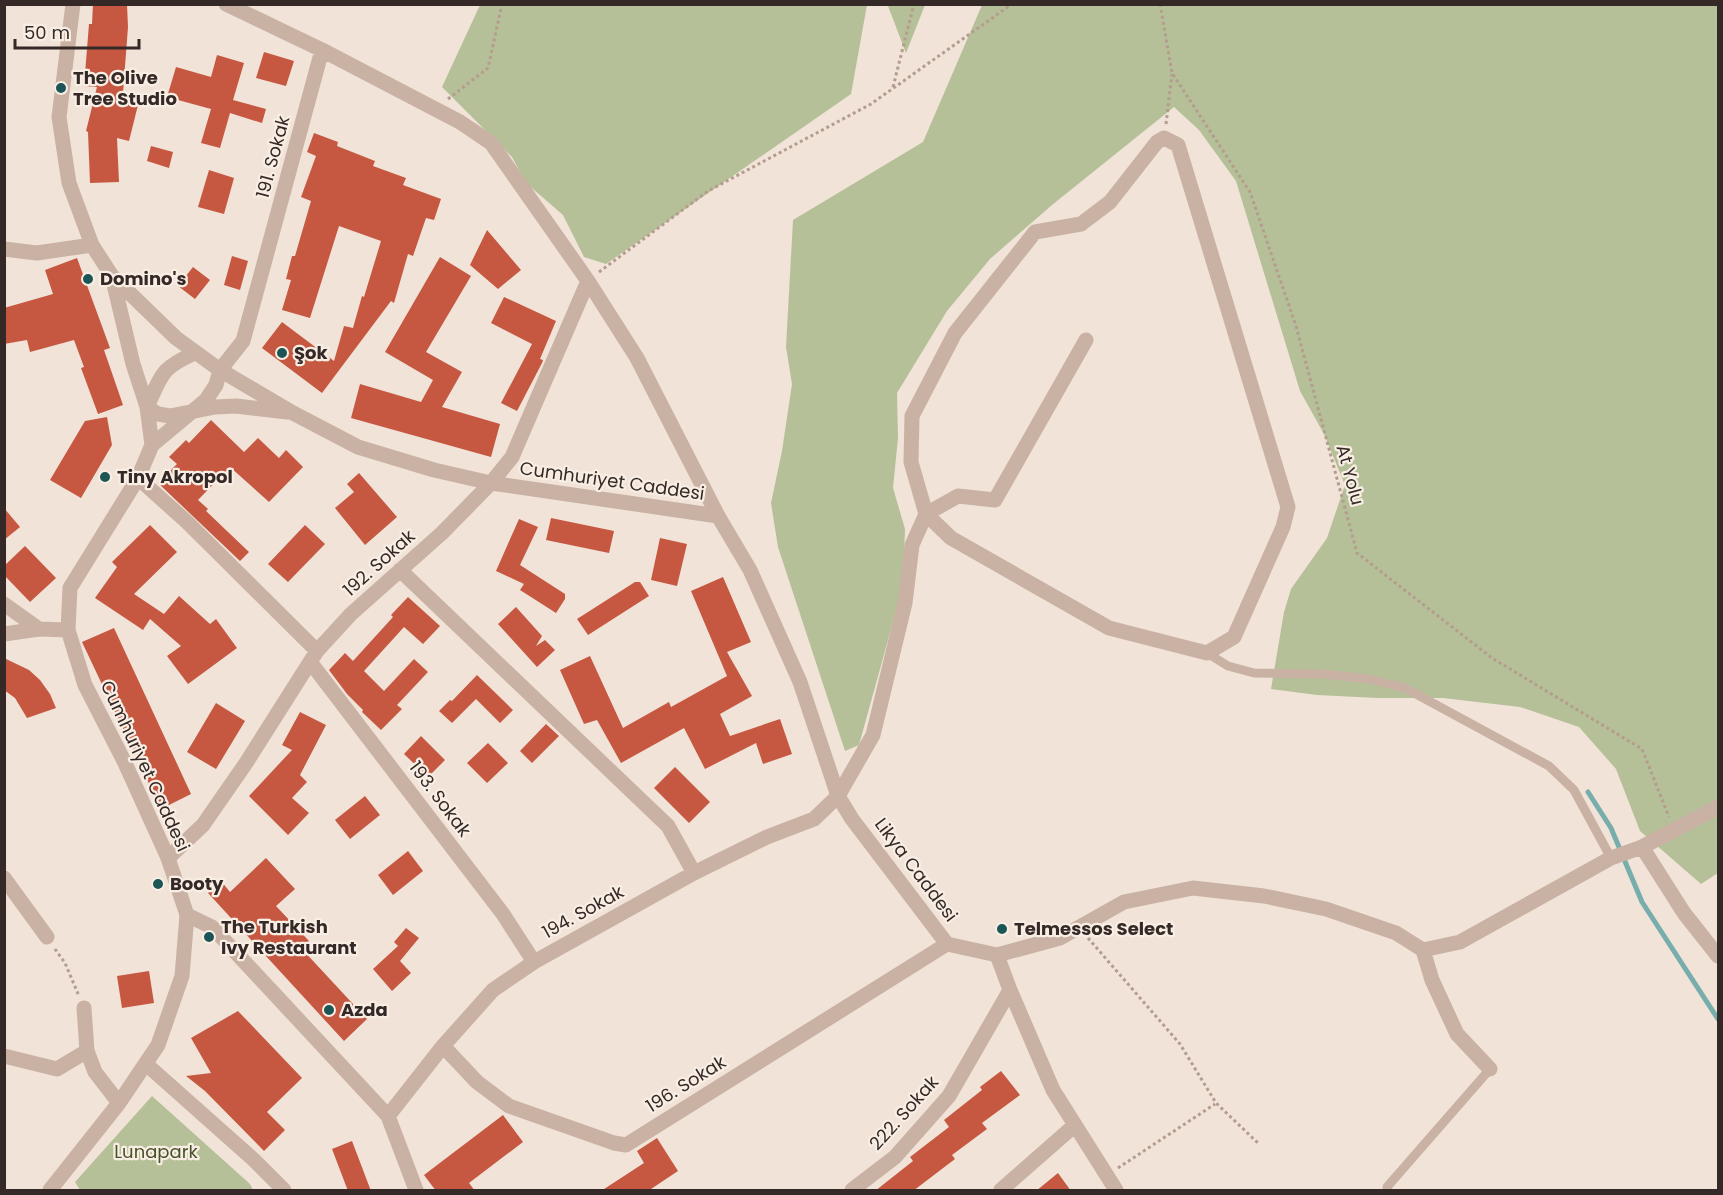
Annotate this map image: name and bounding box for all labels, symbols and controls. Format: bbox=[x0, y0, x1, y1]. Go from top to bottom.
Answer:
scale bar bbox=[15, 12, 140, 50]
text: 50 m bbox=[24, 20, 70, 45]
place label: The Olive Tree Studio bbox=[73, 65, 177, 111]
marker: The Olive Tree Studio bbox=[54, 81, 68, 95]
street label: 191. Sokak bbox=[250, 112, 296, 201]
place label: Domino's bbox=[100, 266, 187, 291]
marker: Domino's bbox=[81, 272, 95, 286]
place label: Şok bbox=[294, 340, 329, 365]
marker: Şok bbox=[275, 346, 289, 360]
street label: At Yolu bbox=[1330, 442, 1371, 508]
street label: Cumhuriyet Caddesi bbox=[518, 455, 706, 506]
place label: Tiny Akropol bbox=[117, 464, 233, 489]
marker: Tiny Akropol bbox=[98, 470, 112, 484]
street label: 192. Sokak bbox=[337, 523, 421, 602]
street label: Cumhuriyet Caddesi bbox=[95, 676, 196, 855]
street label: 193. Sokak bbox=[404, 756, 478, 842]
street label: Likya Caddesi bbox=[869, 813, 964, 927]
place label: Booty bbox=[170, 871, 224, 896]
marker: Booty bbox=[151, 877, 165, 891]
street label: 194. Sokak bbox=[537, 879, 629, 944]
place label: The Turkish Ivy Restaurant bbox=[221, 914, 357, 960]
place label: Telmessos Select bbox=[1014, 916, 1173, 941]
marker: Telmessos Select bbox=[995, 922, 1009, 936]
marker: The Turkish Ivy Restaurant bbox=[202, 930, 216, 944]
place label: Azda bbox=[341, 997, 388, 1022]
marker: Azda bbox=[322, 1003, 336, 1017]
street label: 196. Sokak bbox=[641, 1049, 731, 1118]
street label: 222. Sokak bbox=[863, 1069, 944, 1155]
park label: Lunapark bbox=[114, 1139, 198, 1164]

